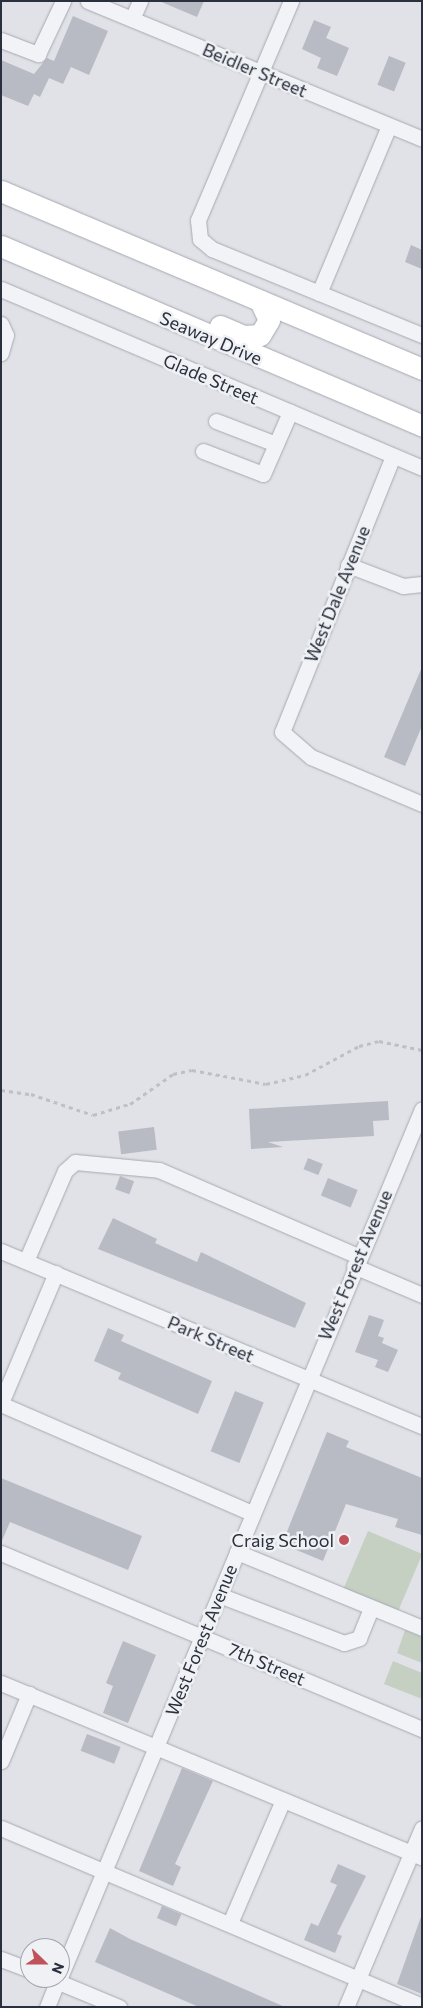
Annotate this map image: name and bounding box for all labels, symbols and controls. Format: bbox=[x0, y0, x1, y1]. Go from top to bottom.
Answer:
street label: Beidler Street bbox=[199, 38, 311, 102]
street label: Seaway Drive bbox=[157, 307, 265, 369]
street label: Glade Street bbox=[160, 349, 262, 409]
street label: West Dale Avenue bbox=[300, 522, 374, 666]
street label: West Forest Avenue bbox=[313, 1186, 397, 1344]
street label: Park Street bbox=[164, 1311, 258, 1367]
place label: Craig School bbox=[232, 1529, 334, 1551]
marker: Craig School bbox=[338, 1534, 350, 1546]
street label: West Forest Avenue bbox=[161, 1561, 241, 1719]
street label: 7th Street bbox=[225, 1638, 309, 1690]
north arrow bbox=[20, 1938, 70, 1988]
text: N bbox=[49, 1960, 68, 1976]

